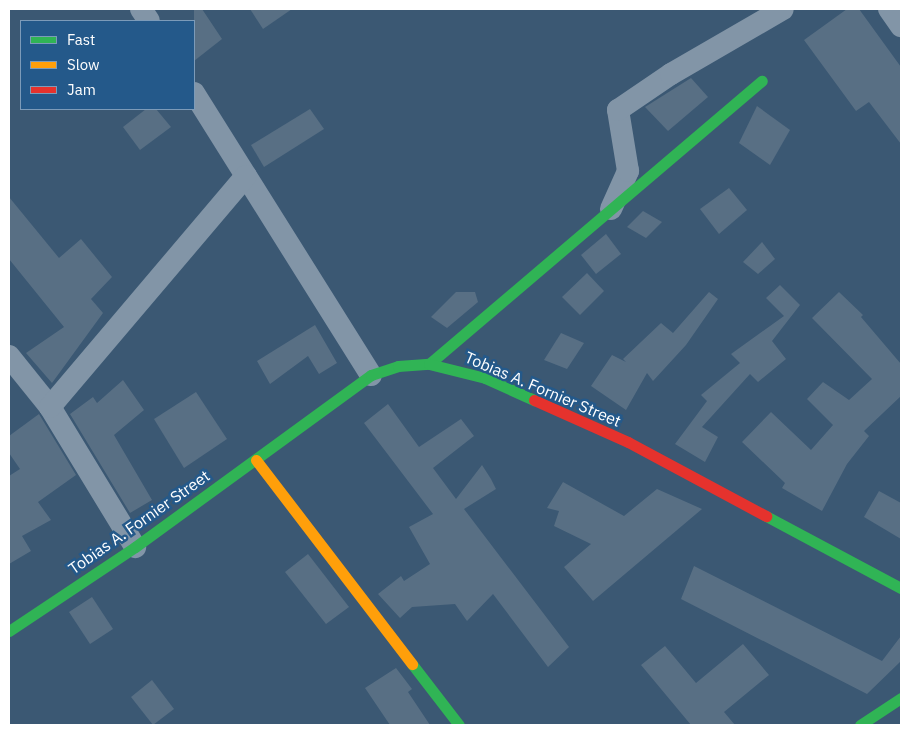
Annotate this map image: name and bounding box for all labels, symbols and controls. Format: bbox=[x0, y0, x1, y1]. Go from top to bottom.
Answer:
legend bbox=[20, 20, 195, 110]
text: Fast bbox=[67, 30, 95, 49]
text: Slow bbox=[67, 55, 100, 74]
text: Jam bbox=[67, 80, 96, 99]
street label: Tobias A. Fornier Street bbox=[462, 347, 624, 431]
street label: Tobias A. Fornier Street bbox=[65, 466, 213, 578]

